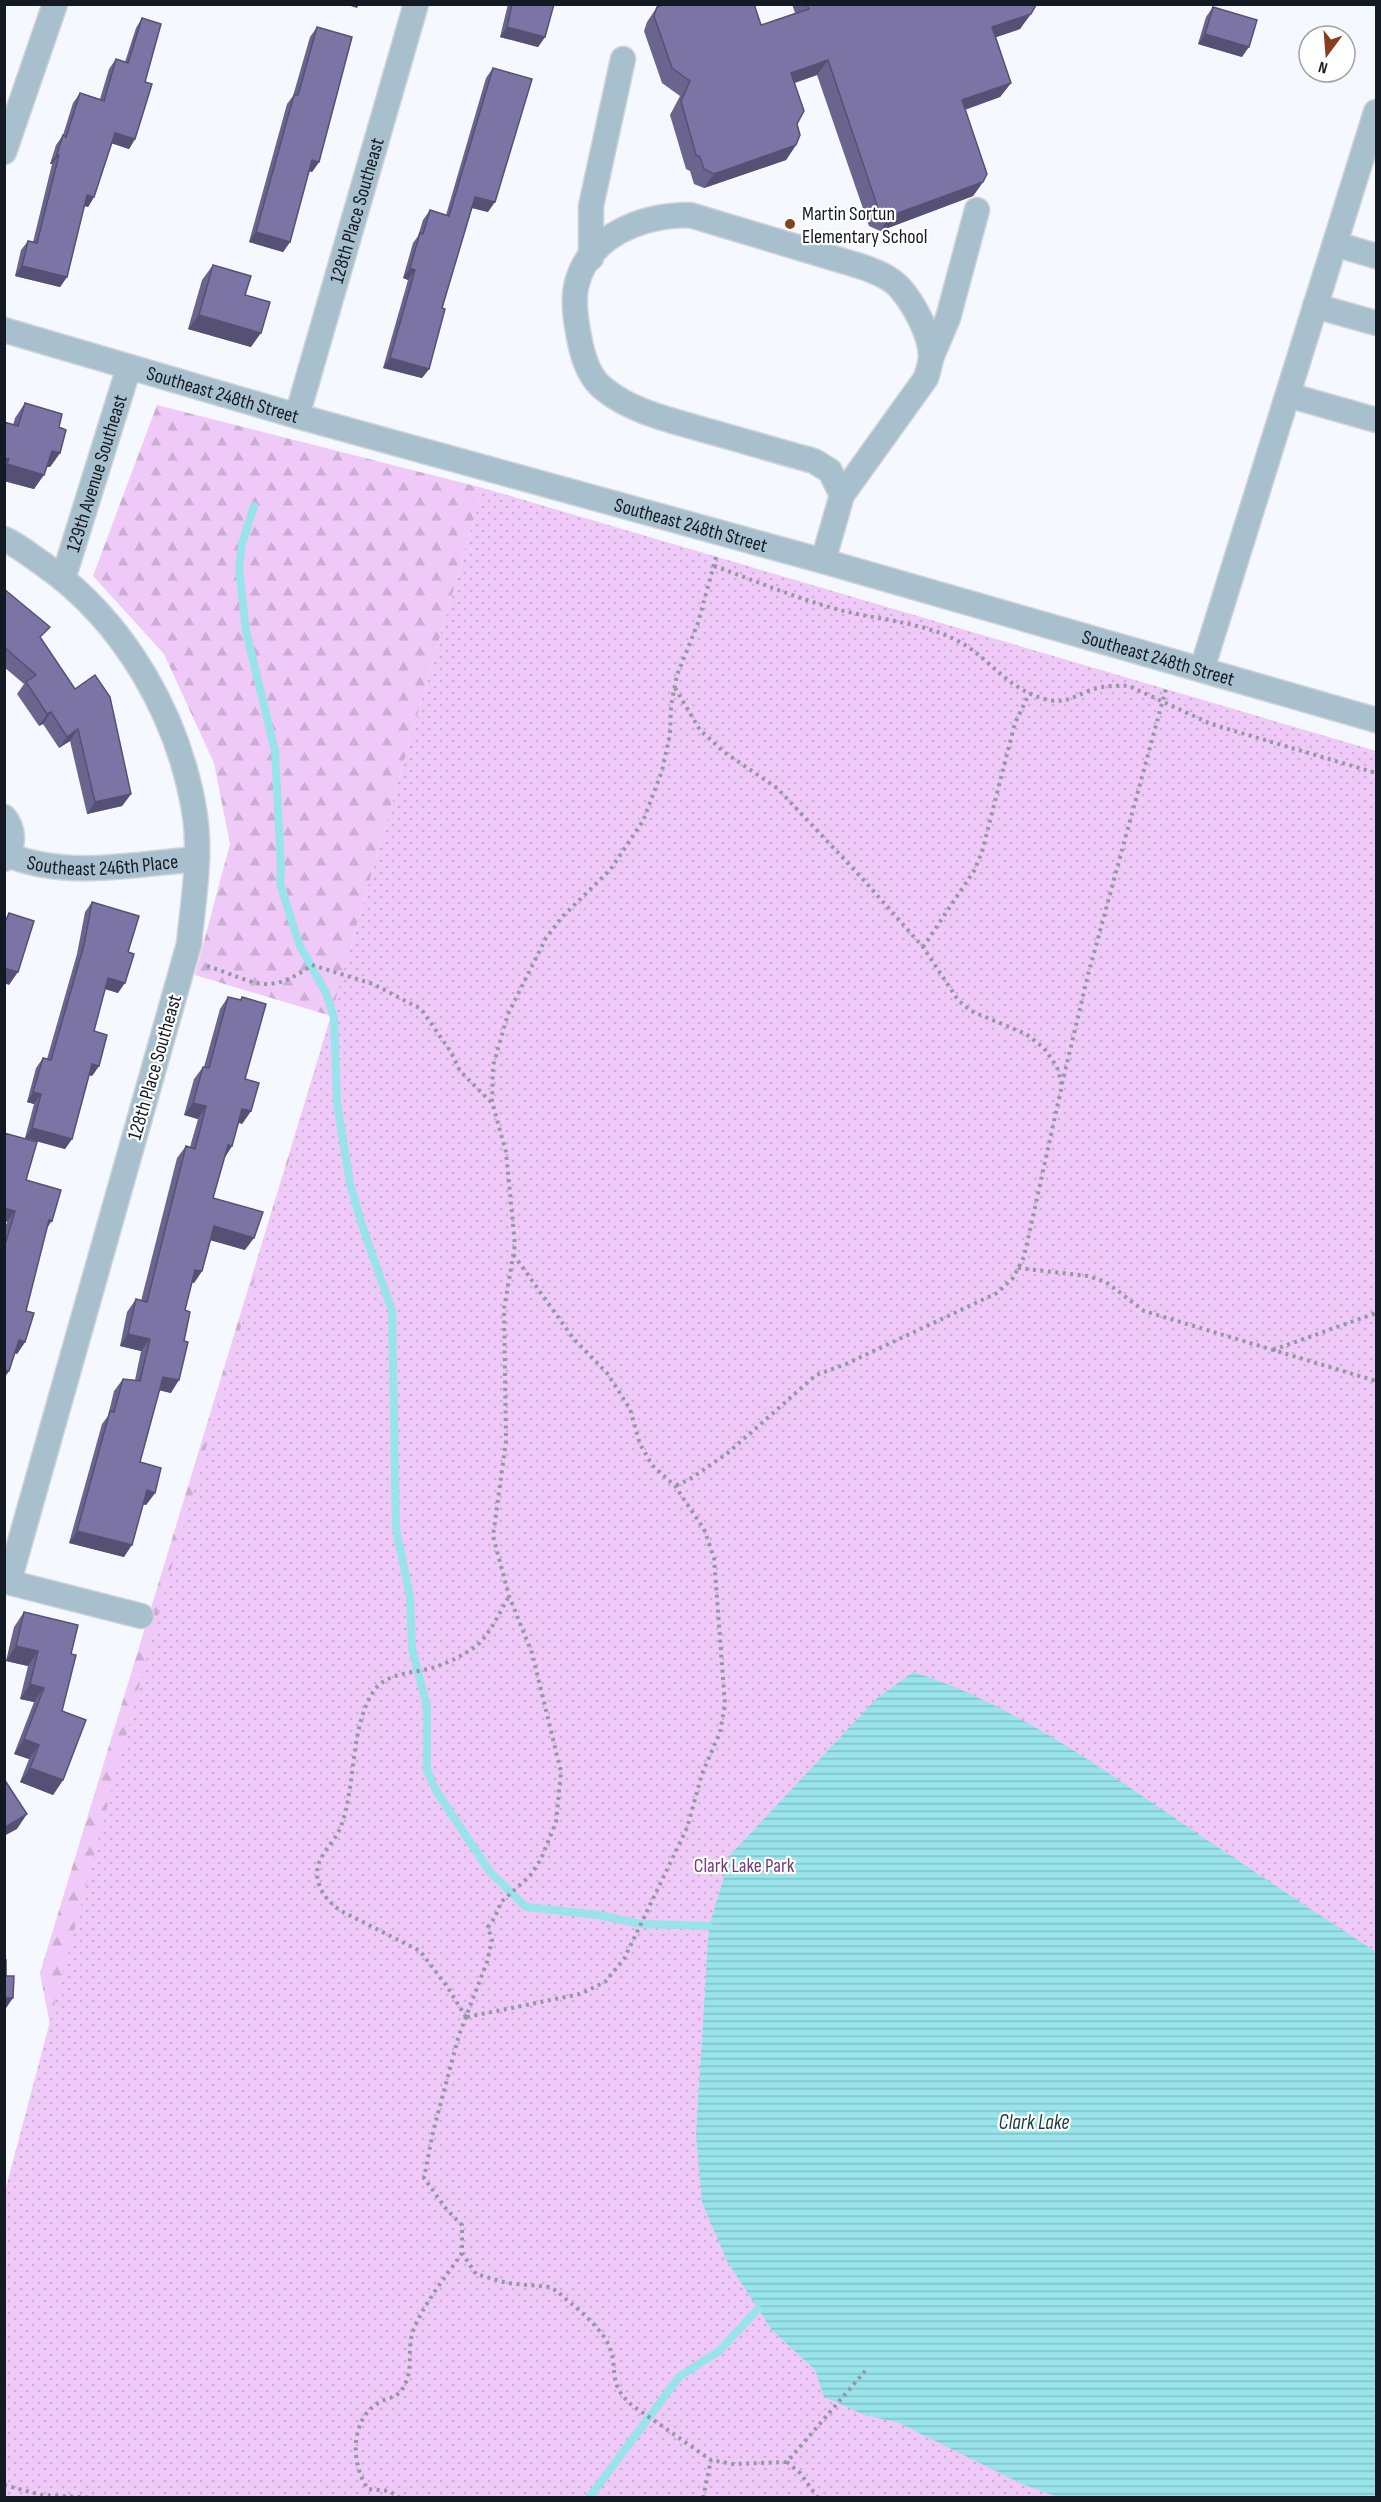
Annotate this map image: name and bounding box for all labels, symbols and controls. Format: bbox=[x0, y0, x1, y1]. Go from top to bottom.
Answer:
north arrow bbox=[1297, 24, 1357, 84]
text: N bbox=[1317, 57, 1330, 77]
street label: 128th Place Southeast bbox=[325, 135, 390, 286]
place label: Martin Sortun Elementary School bbox=[802, 202, 928, 249]
marker: Martin Sortun Elementary School bbox=[783, 217, 797, 231]
street label: Southeast 248th Street bbox=[144, 361, 301, 429]
street label: 129th Avenue Southeast bbox=[61, 392, 133, 555]
street label: Southeast 248th Street bbox=[612, 493, 770, 558]
street label: Southeast 248th Street bbox=[1079, 625, 1237, 692]
street label: Southeast 246th Place bbox=[24, 850, 179, 881]
street label: 128th Place Southeast bbox=[123, 992, 187, 1143]
park label: Clark Lake Park bbox=[694, 1854, 795, 1878]
water label: Clark Lake bbox=[999, 2110, 1069, 2135]

